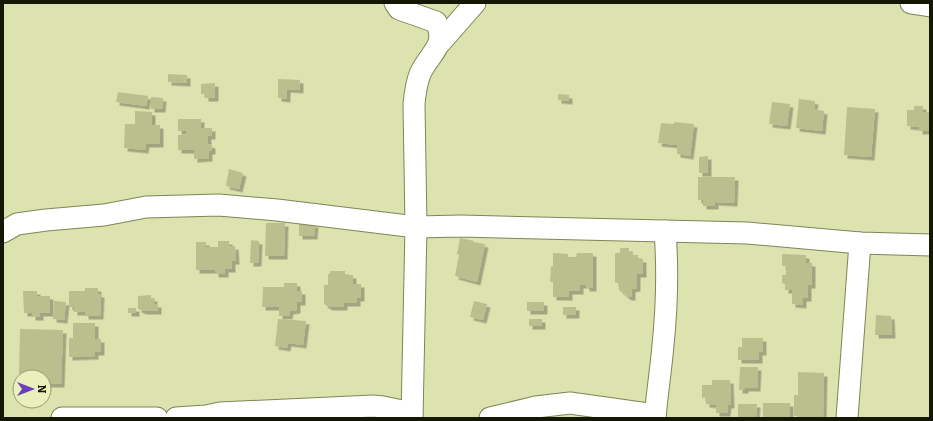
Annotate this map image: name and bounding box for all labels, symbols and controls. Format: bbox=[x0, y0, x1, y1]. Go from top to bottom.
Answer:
north arrow bbox=[12, 369, 52, 409]
text: N bbox=[35, 385, 48, 394]

